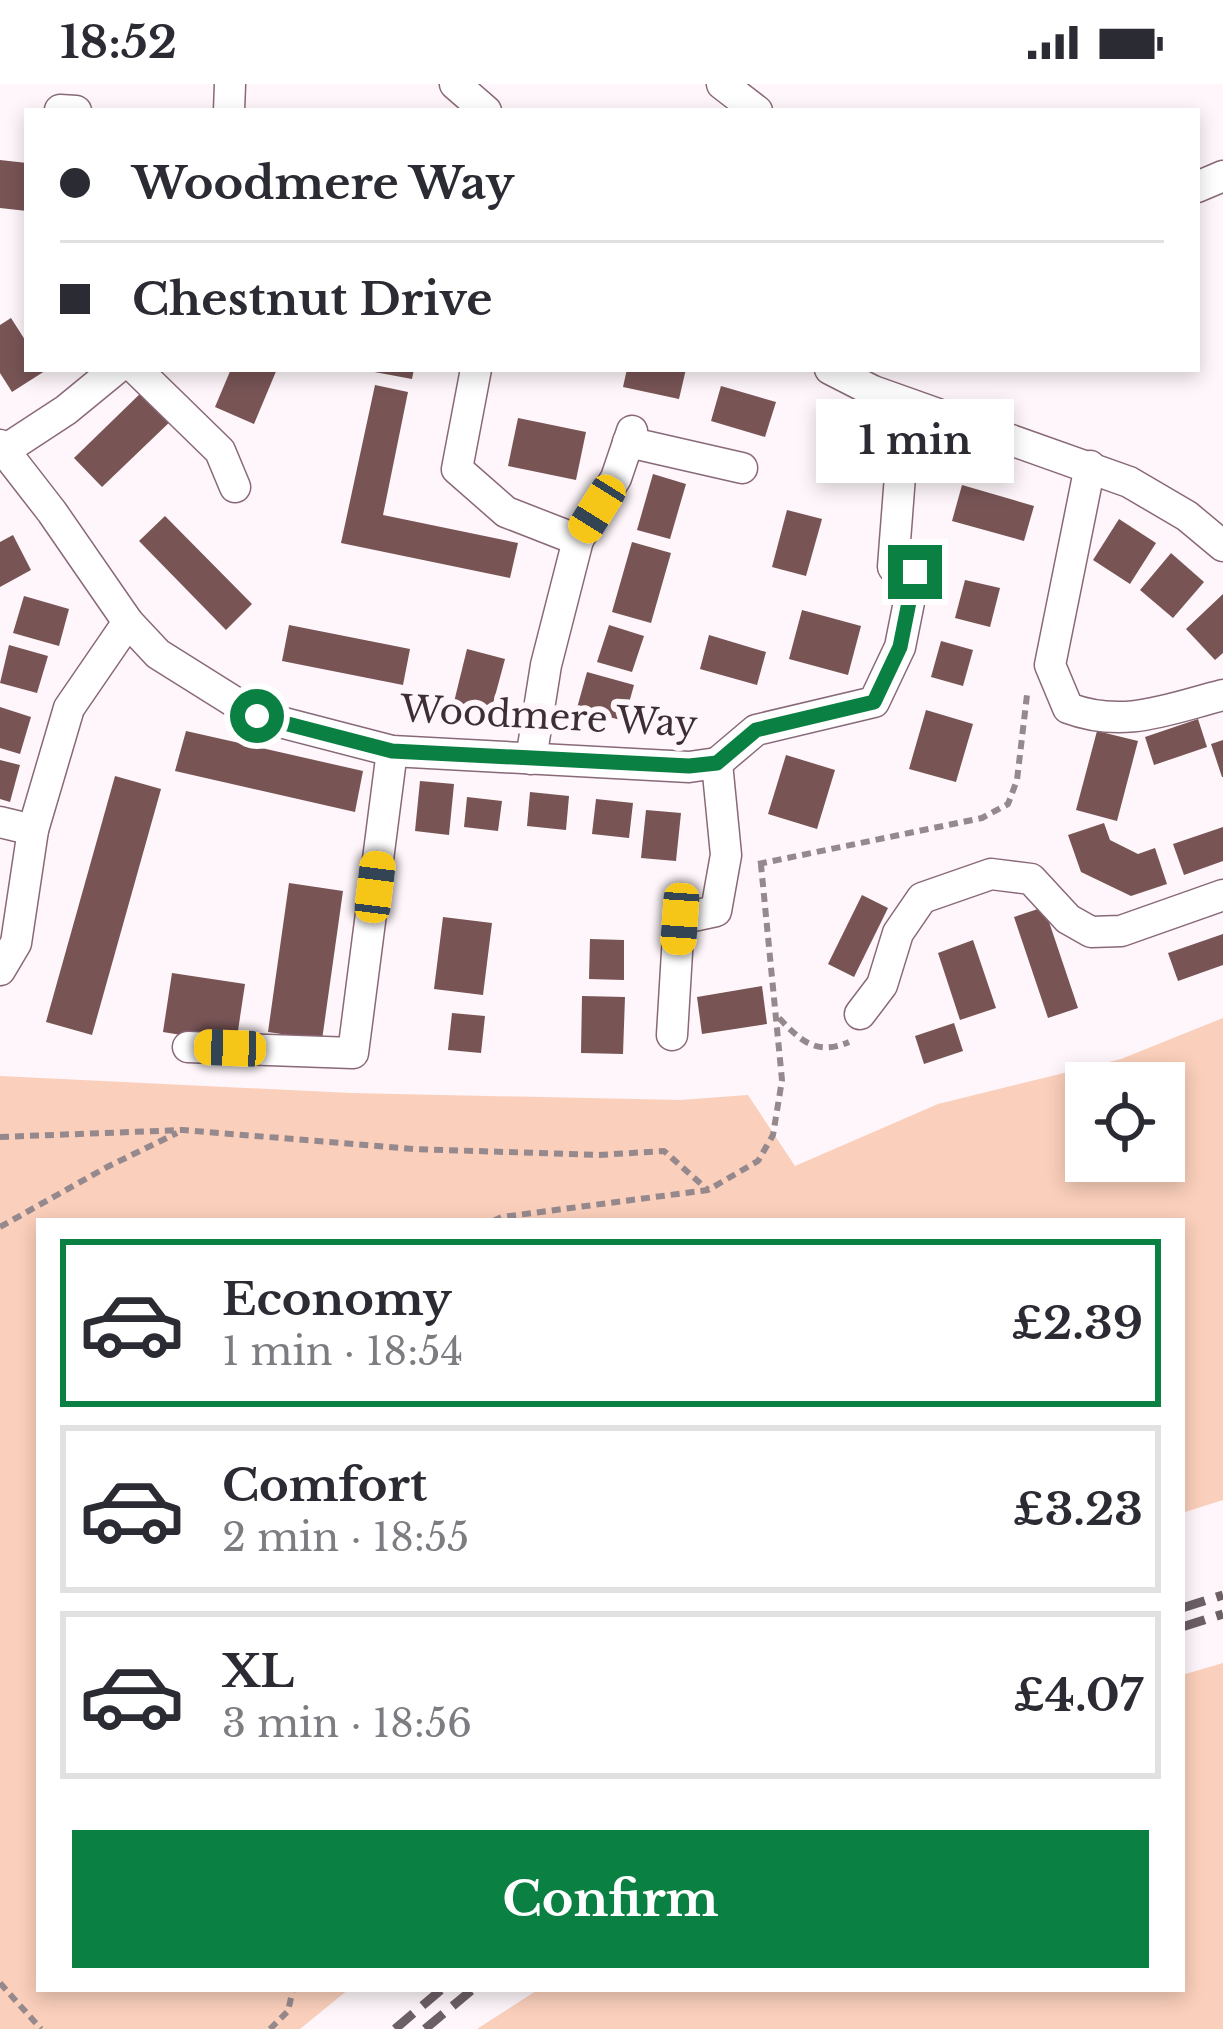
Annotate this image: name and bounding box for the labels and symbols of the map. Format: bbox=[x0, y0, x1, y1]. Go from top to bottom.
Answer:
callout: 1 min bbox=[816, 398, 1014, 482]
car bbox=[563, 469, 631, 549]
route end bbox=[888, 545, 942, 599]
street label: Woodmere Way bbox=[398, 686, 699, 747]
route start bbox=[230, 689, 284, 743]
car bbox=[353, 849, 397, 925]
car bbox=[660, 882, 700, 956]
car bbox=[193, 1029, 267, 1067]

